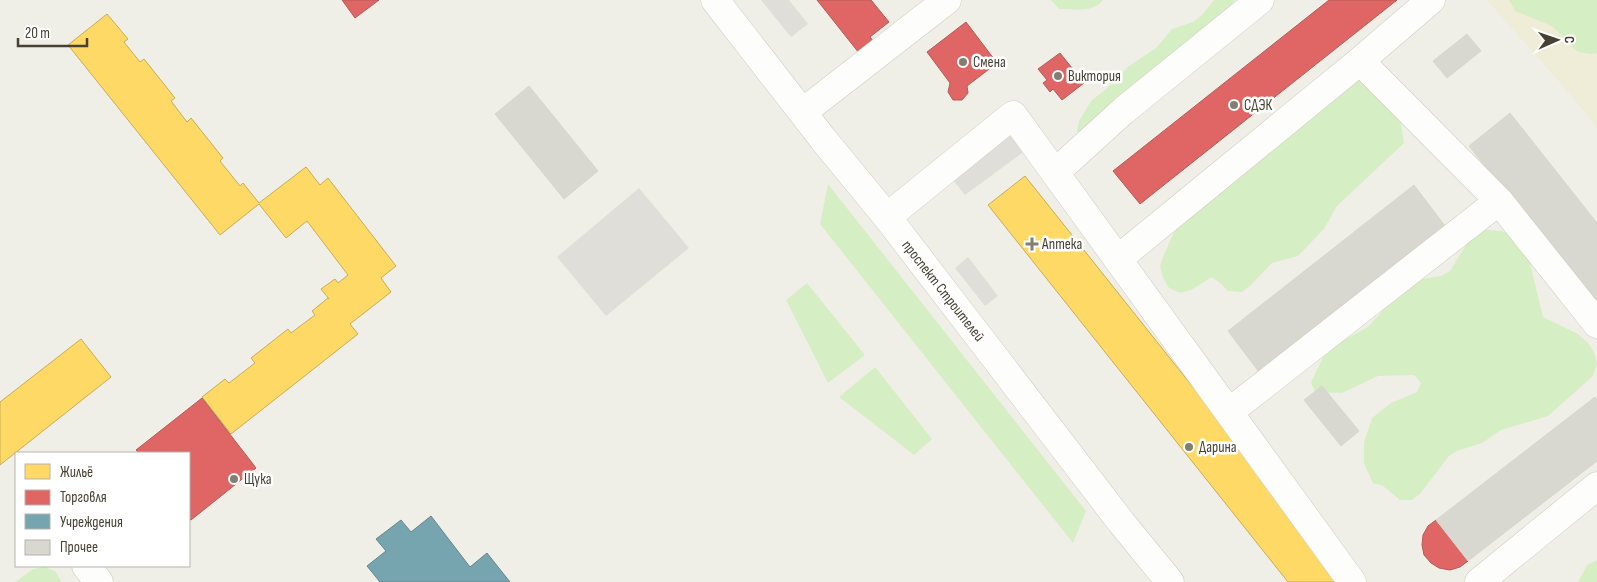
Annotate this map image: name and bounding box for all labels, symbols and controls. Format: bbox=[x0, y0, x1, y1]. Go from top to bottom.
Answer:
scale bar bbox=[18, 15, 86, 47]
north arrow bbox=[1532, 15, 1582, 65]
text: 20 m bbox=[25, 24, 50, 43]
text: С bbox=[1561, 36, 1578, 43]
place label: Смена bbox=[973, 53, 1006, 72]
marker: Смена bbox=[957, 56, 969, 68]
place label: Виктория bbox=[1068, 67, 1121, 86]
marker: Виктория bbox=[1052, 70, 1064, 82]
place label: СДЭК bbox=[1244, 96, 1272, 115]
marker: СДЭК bbox=[1228, 99, 1240, 111]
place label: Аптека bbox=[1041, 235, 1082, 254]
street label: проспект Строителей bbox=[897, 236, 989, 346]
marker: Аптека bbox=[1026, 238, 1038, 250]
place label: Дарина bbox=[1199, 438, 1237, 457]
marker: Дарина bbox=[1183, 441, 1195, 453]
legend bbox=[15, 452, 190, 567]
text: Жильё bbox=[60, 463, 93, 482]
place label: Щука bbox=[244, 470, 272, 489]
marker: Щука bbox=[228, 473, 240, 485]
text: Торговля bbox=[60, 488, 107, 507]
text: Учреждения bbox=[60, 513, 123, 532]
text: Прочее bbox=[60, 538, 98, 557]

